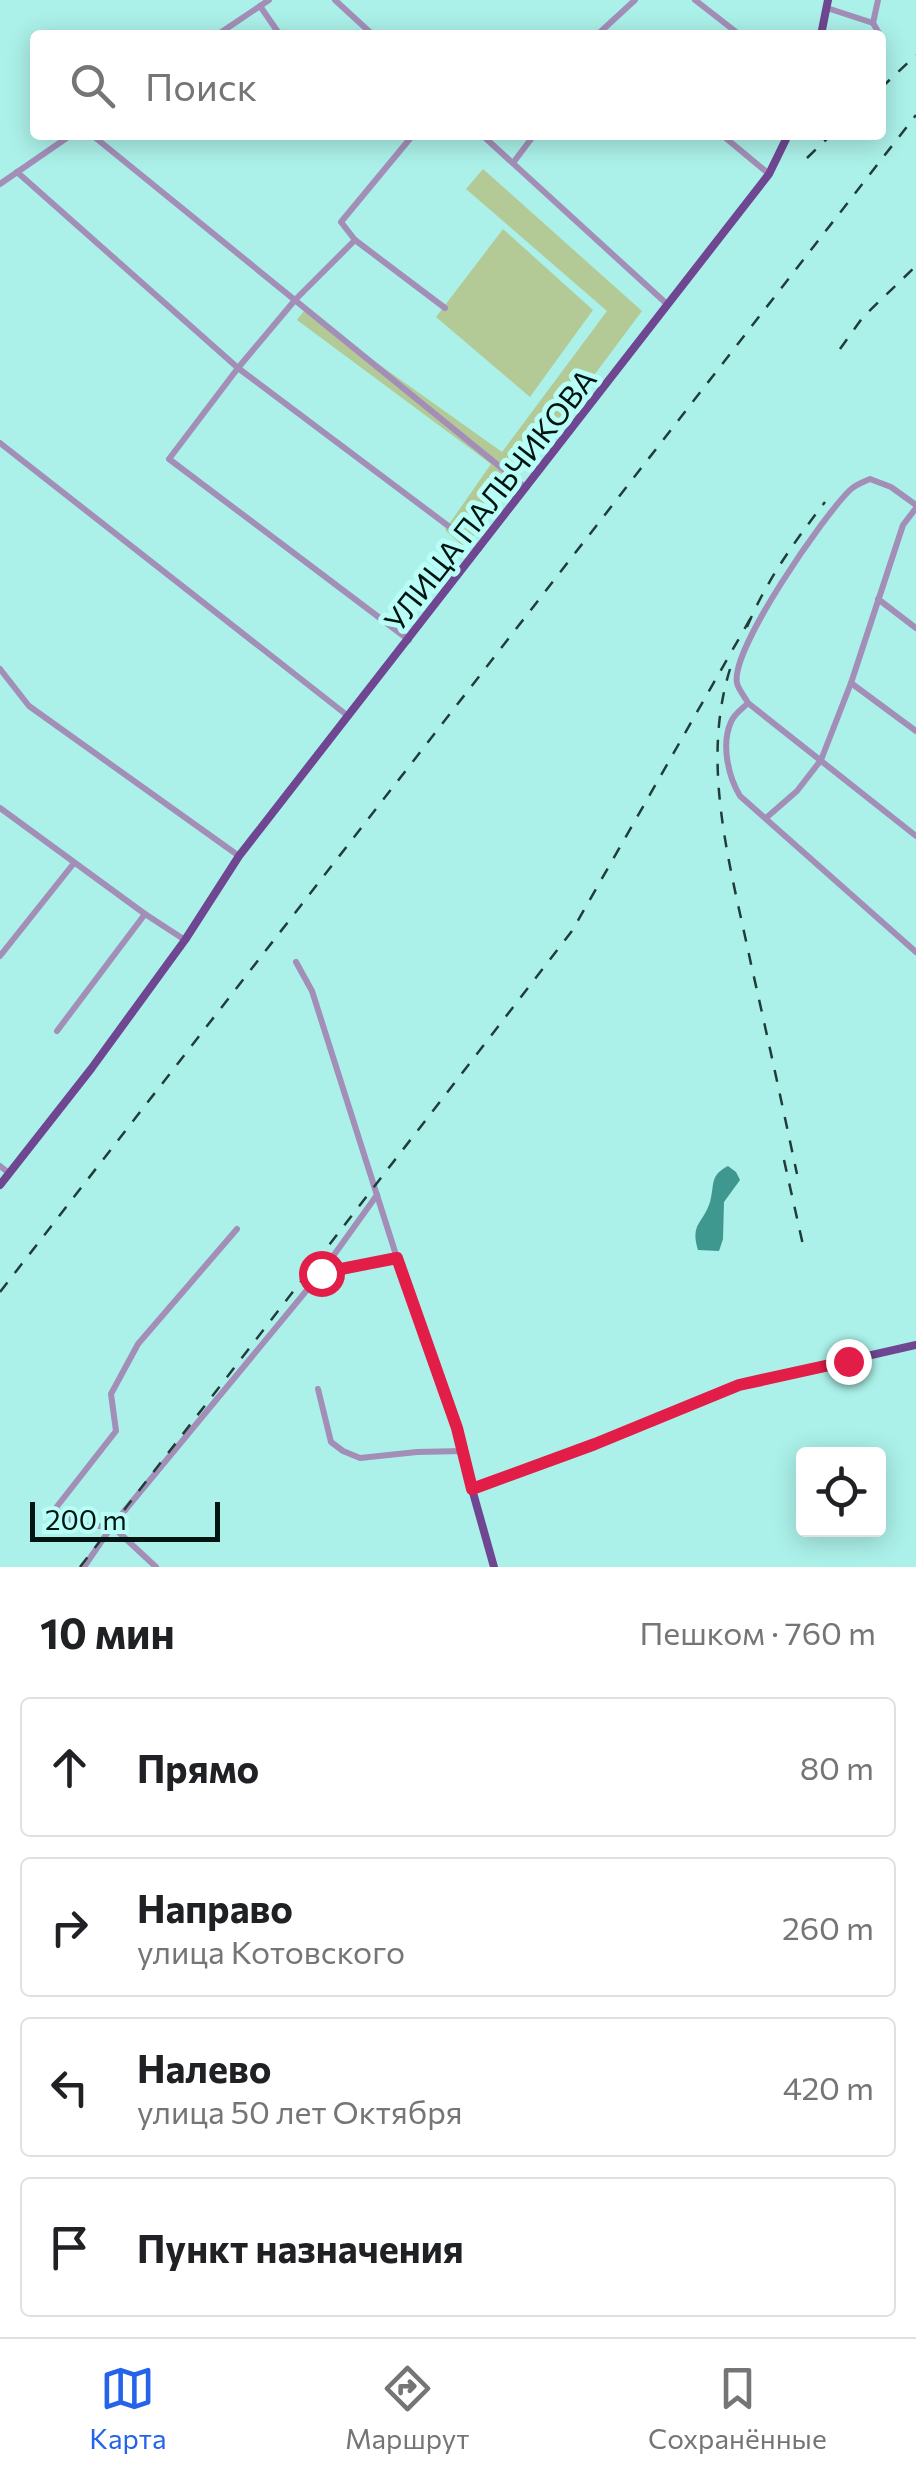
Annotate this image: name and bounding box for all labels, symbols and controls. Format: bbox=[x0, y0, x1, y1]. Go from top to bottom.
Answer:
search box bbox=[30, 30, 886, 140]
icon: search bbox=[65, 58, 120, 113]
text: Поиск bbox=[145, 62, 257, 109]
street label: УЛИЦА ПАЛЬЧИКОВА bbox=[375, 361, 603, 637]
route start bbox=[299, 1251, 345, 1297]
route end bbox=[826, 1339, 872, 1385]
map controls bbox=[796, 1447, 886, 1537]
button: locate bbox=[796, 1447, 886, 1537]
scale bar bbox=[30, 1497, 220, 1542]
text: 200 m bbox=[45, 1502, 127, 1536]
text: 10 мин bbox=[40, 1606, 175, 1658]
text: Пешком · 760 m bbox=[639, 1612, 876, 1652]
icon: ahead bbox=[42, 1740, 97, 1795]
text: Прямо bbox=[137, 1744, 259, 1791]
text: 80 m bbox=[800, 1747, 874, 1787]
text: Направо bbox=[137, 1884, 293, 1931]
icon: right bbox=[42, 1900, 97, 1955]
text: 260 m bbox=[782, 1907, 874, 1947]
text: улица Котовского bbox=[137, 1931, 405, 1971]
text: Налево bbox=[137, 2044, 271, 2091]
icon: left bbox=[42, 2060, 97, 2115]
text: 420 m bbox=[783, 2067, 874, 2107]
text: улица 50 лет Октября bbox=[137, 2091, 463, 2131]
icon: arrive bbox=[42, 2220, 97, 2275]
text: Пункт назначения bbox=[137, 2224, 464, 2271]
tab: Карта bbox=[89, 2361, 166, 2455]
tab: Маршрут bbox=[345, 2361, 469, 2455]
tab: Сохранённые bbox=[648, 2361, 827, 2455]

